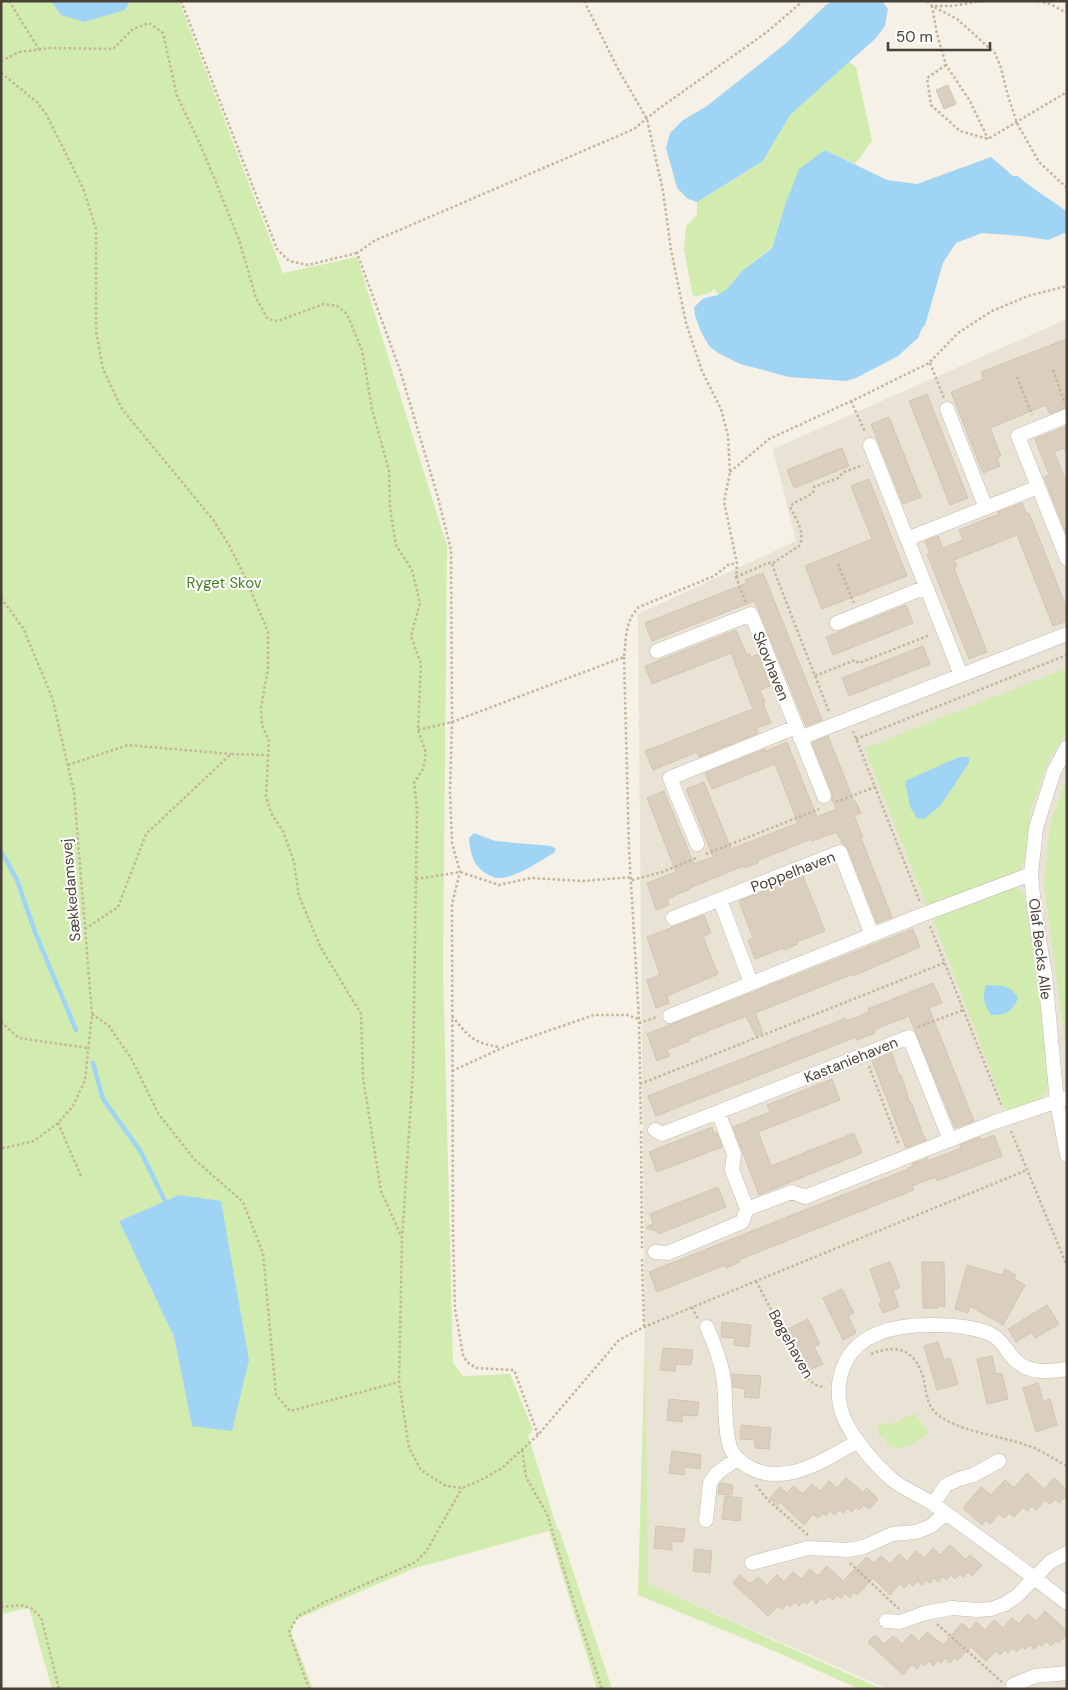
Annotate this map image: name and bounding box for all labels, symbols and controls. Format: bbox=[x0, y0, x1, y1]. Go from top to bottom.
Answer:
scale bar bbox=[888, 20, 990, 52]
text: 50 m bbox=[896, 27, 933, 47]
park label: Ryget Skov bbox=[186, 573, 262, 593]
street label: Skovhaven bbox=[748, 628, 794, 704]
street label: Sækkedamsvej bbox=[57, 838, 85, 942]
street label: Poppelhaven bbox=[748, 847, 838, 897]
street label: Olaf Becks Alle bbox=[1024, 897, 1056, 1001]
street label: Kastaniehaven bbox=[801, 1032, 901, 1088]
street label: Bøgehaven bbox=[764, 1306, 818, 1382]

